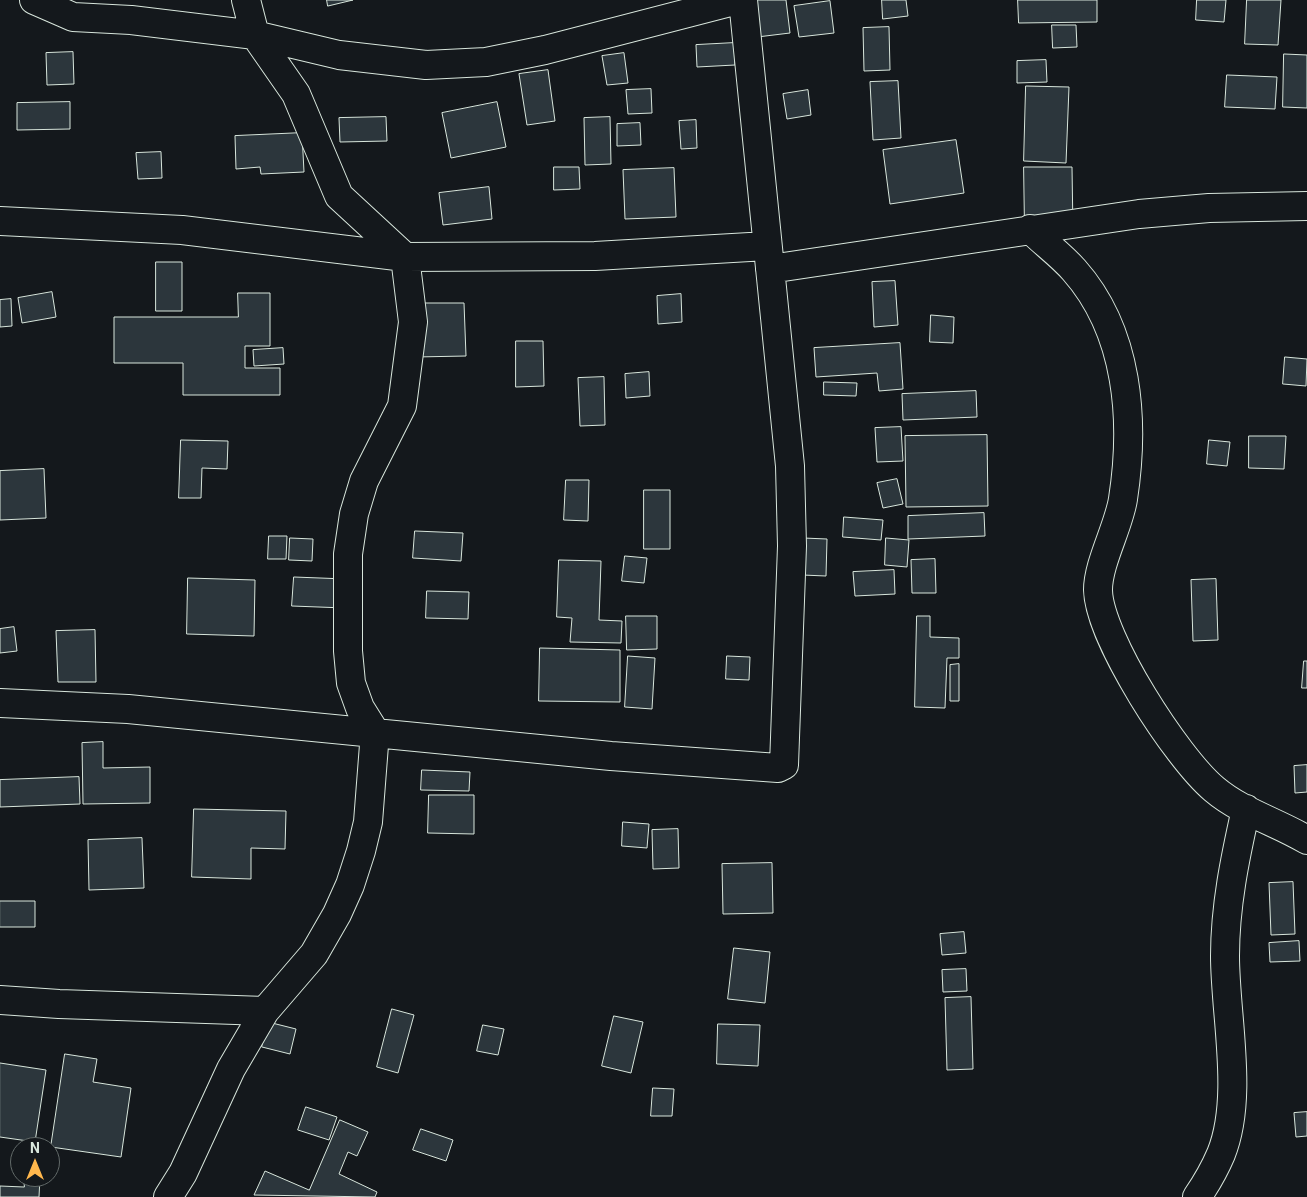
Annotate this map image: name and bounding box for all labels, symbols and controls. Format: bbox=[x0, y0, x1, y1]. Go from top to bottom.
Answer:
north arrow bbox=[10, 1137, 60, 1187]
text: N bbox=[30, 1140, 40, 1156]

